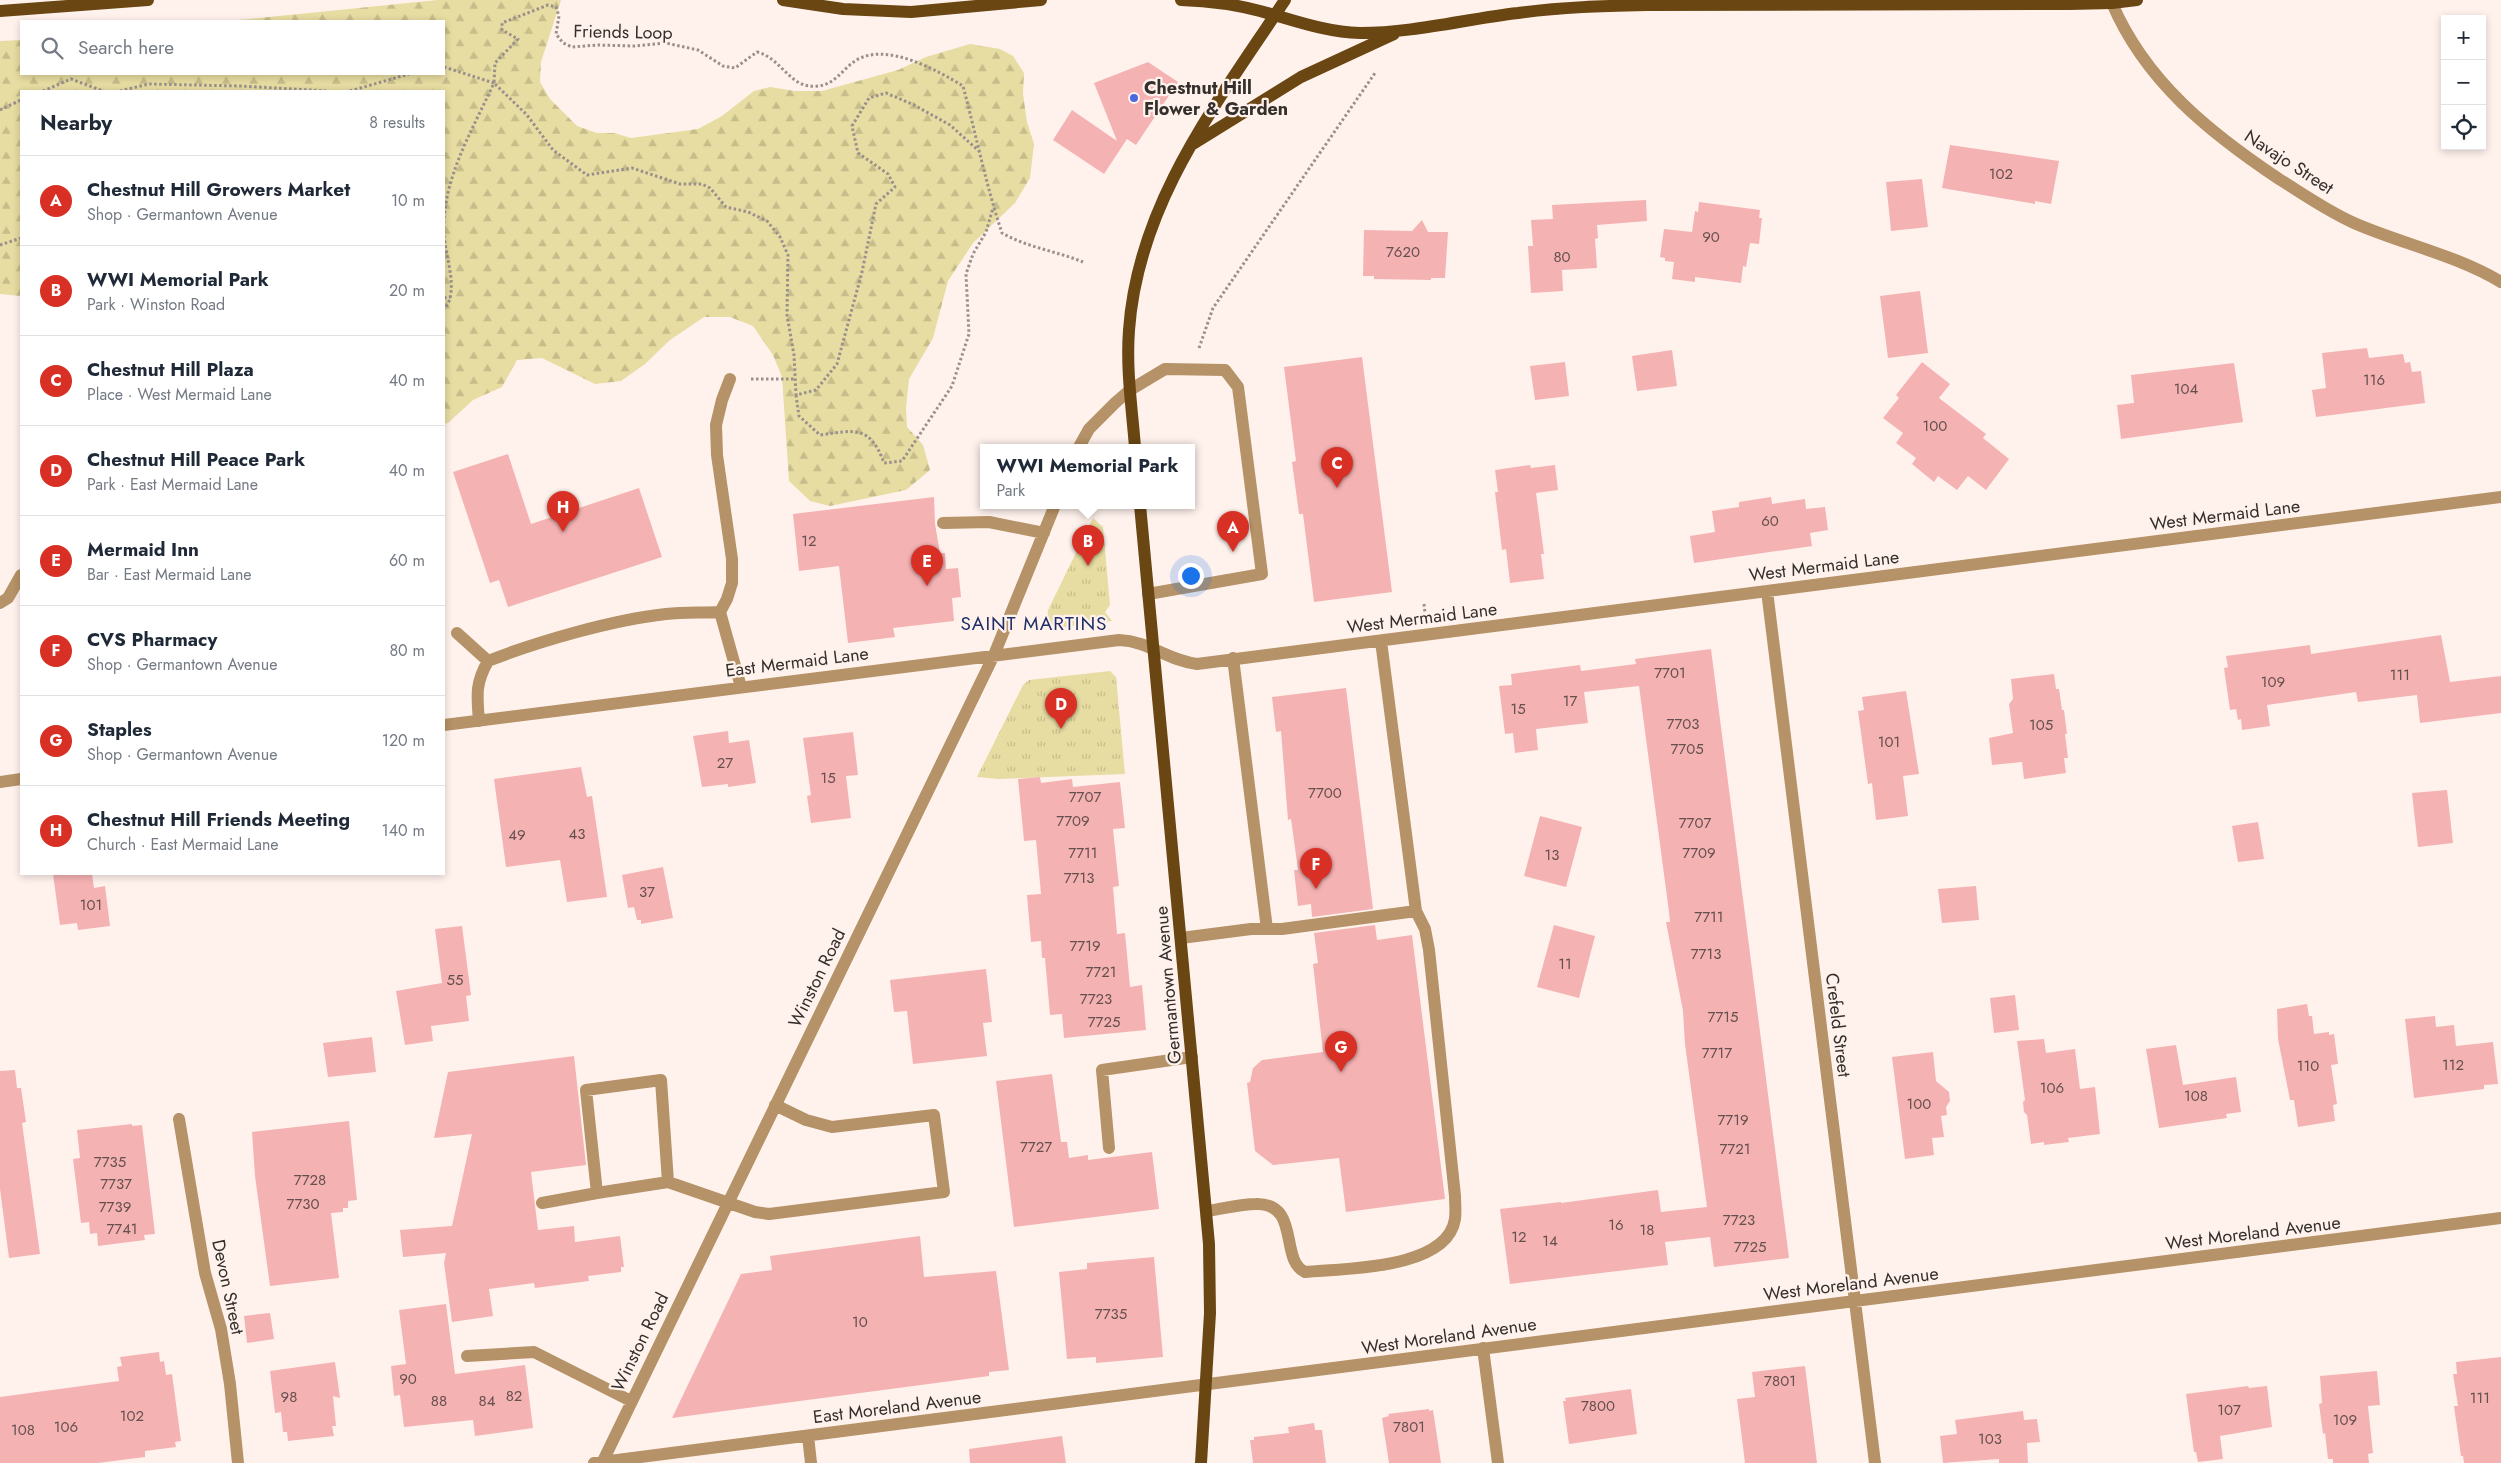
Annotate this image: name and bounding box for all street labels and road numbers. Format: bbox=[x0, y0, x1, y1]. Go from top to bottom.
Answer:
street label: Friends Loop bbox=[573, 18, 673, 46]
street label: Navajo Street bbox=[2239, 123, 2339, 201]
street label: West Mermaid Lane bbox=[2148, 493, 2302, 537]
street label: West Mermaid Lane bbox=[1747, 544, 1901, 588]
street label: West Mermaid Lane bbox=[1345, 596, 1499, 640]
street label: East Mermaid Lane bbox=[724, 640, 870, 684]
street label: Germantown Avenue bbox=[1148, 905, 1188, 1065]
street label: Winston Road bbox=[782, 924, 852, 1032]
street label: Crefeld Street bbox=[1819, 971, 1857, 1079]
street label: West Moreland Avenue bbox=[2164, 1209, 2342, 1257]
street label: Devon Street bbox=[205, 1237, 251, 1338]
street label: West Moreland Avenue bbox=[1762, 1260, 1940, 1308]
street label: Winston Road bbox=[605, 1288, 675, 1396]
street label: West Moreland Avenue bbox=[1360, 1311, 1538, 1361]
street label: East Moreland Avenue bbox=[811, 1384, 983, 1430]

